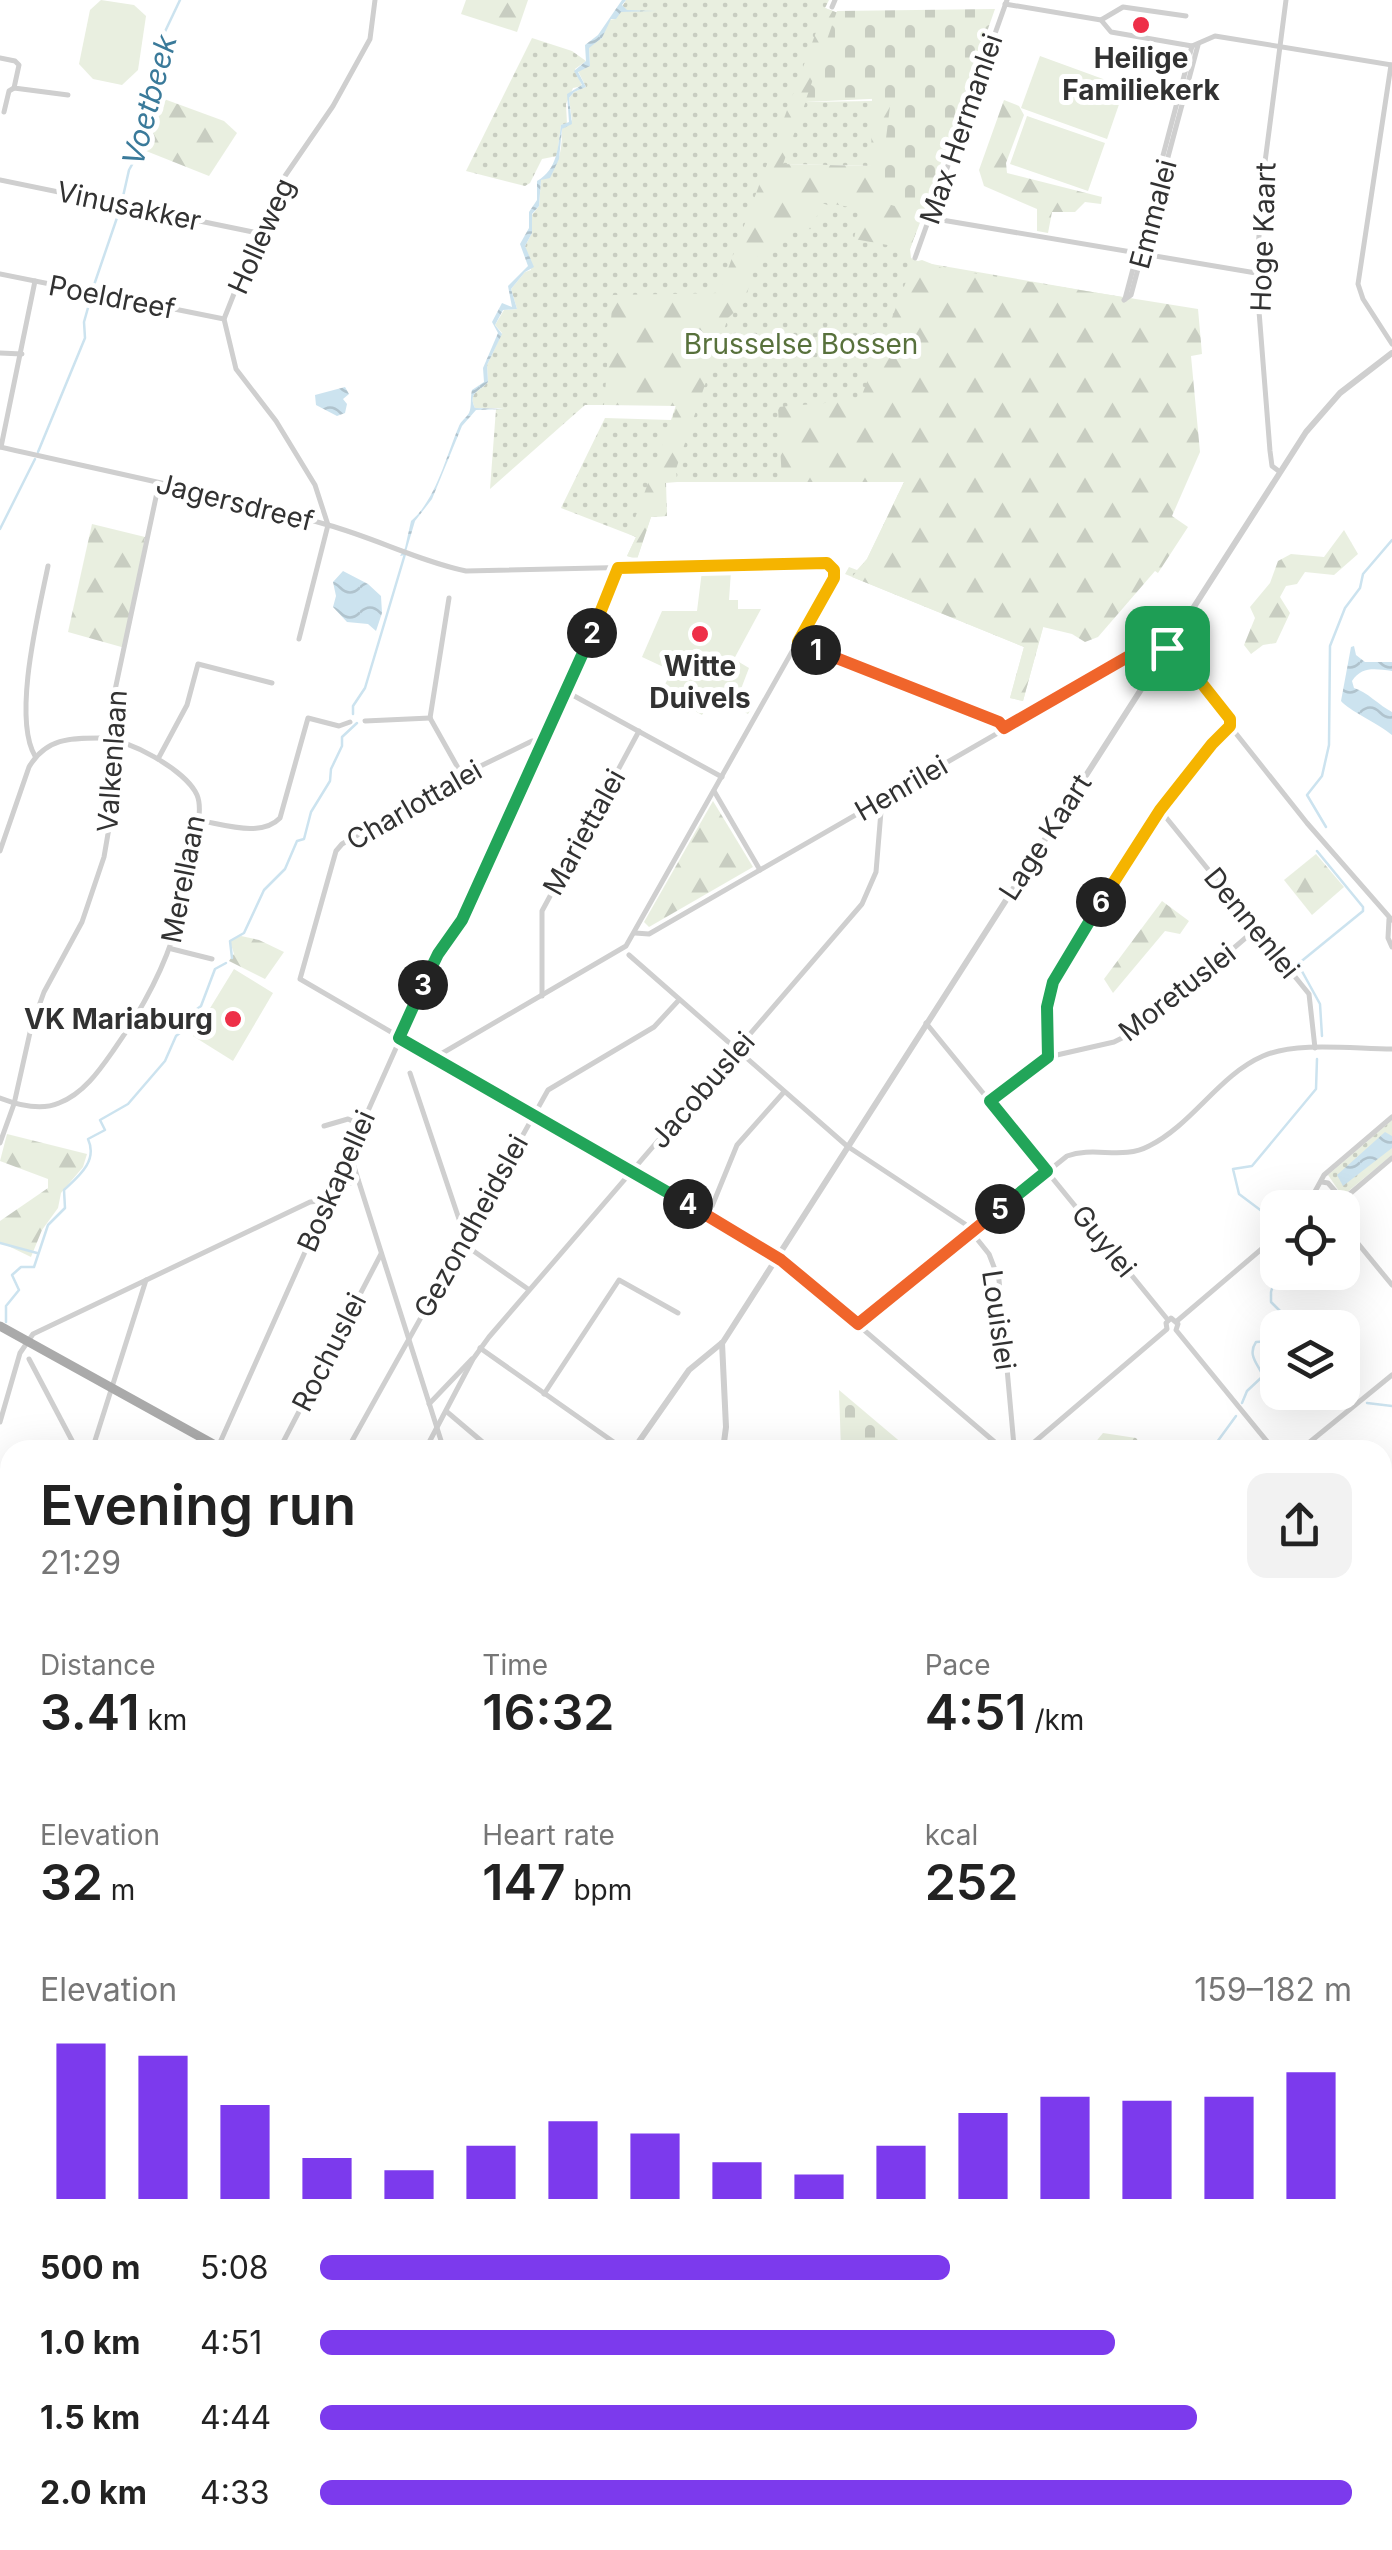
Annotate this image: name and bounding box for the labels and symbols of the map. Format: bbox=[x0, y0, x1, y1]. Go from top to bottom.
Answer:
marker: Heilige Familiekerk bbox=[1130, 14, 1152, 36]
street label: Max Hermanlei bbox=[913, 29, 1009, 229]
water label: Voetbeek bbox=[114, 30, 184, 169]
place label: Heilige Familiekerk bbox=[1062, 41, 1221, 107]
street label: Emmalei bbox=[1122, 156, 1184, 272]
street label: Hoge Kaart bbox=[1243, 162, 1283, 312]
street label: Holleweg bbox=[220, 173, 302, 299]
street label: Vinusakker bbox=[54, 174, 204, 238]
street label: Poeldreef bbox=[46, 268, 178, 326]
park label: Brusselse Bossen bbox=[684, 327, 918, 361]
street label: Jagersdreef bbox=[153, 466, 317, 538]
pin bbox=[1125, 606, 1210, 691]
pin: 2 bbox=[567, 608, 617, 658]
marker: Witte Duivels bbox=[689, 623, 711, 645]
pin: 1 bbox=[791, 625, 841, 675]
place label: Witte Duivels bbox=[649, 649, 751, 715]
street label: Valkenlaan bbox=[90, 689, 134, 833]
street label: Henrilei bbox=[849, 748, 953, 828]
street label: Charlottalei bbox=[340, 753, 488, 857]
street label: Mariettalei bbox=[536, 763, 632, 901]
street label: Lage Kaart bbox=[992, 768, 1098, 906]
street label: Merellaan bbox=[154, 812, 212, 946]
street label: Dennenlei bbox=[1197, 861, 1307, 985]
pin: 6 bbox=[1076, 877, 1126, 927]
street label: Moretuslei bbox=[1112, 936, 1242, 1048]
pin: 3 bbox=[398, 960, 448, 1010]
place label: VK Mariaburg bbox=[24, 1002, 213, 1036]
marker: VK Mariaburg bbox=[222, 1008, 244, 1030]
street label: Jacobuslei bbox=[642, 1025, 762, 1155]
street label: Boskapellei bbox=[290, 1105, 382, 1257]
street label: Gezondheidslei bbox=[407, 1129, 535, 1323]
pin: 4 bbox=[663, 1179, 713, 1229]
pin: 5 bbox=[975, 1184, 1025, 1234]
street label: Guylei bbox=[1065, 1198, 1143, 1284]
street label: Louislei bbox=[975, 1268, 1023, 1372]
street label: Rochuslei bbox=[285, 1287, 373, 1417]

